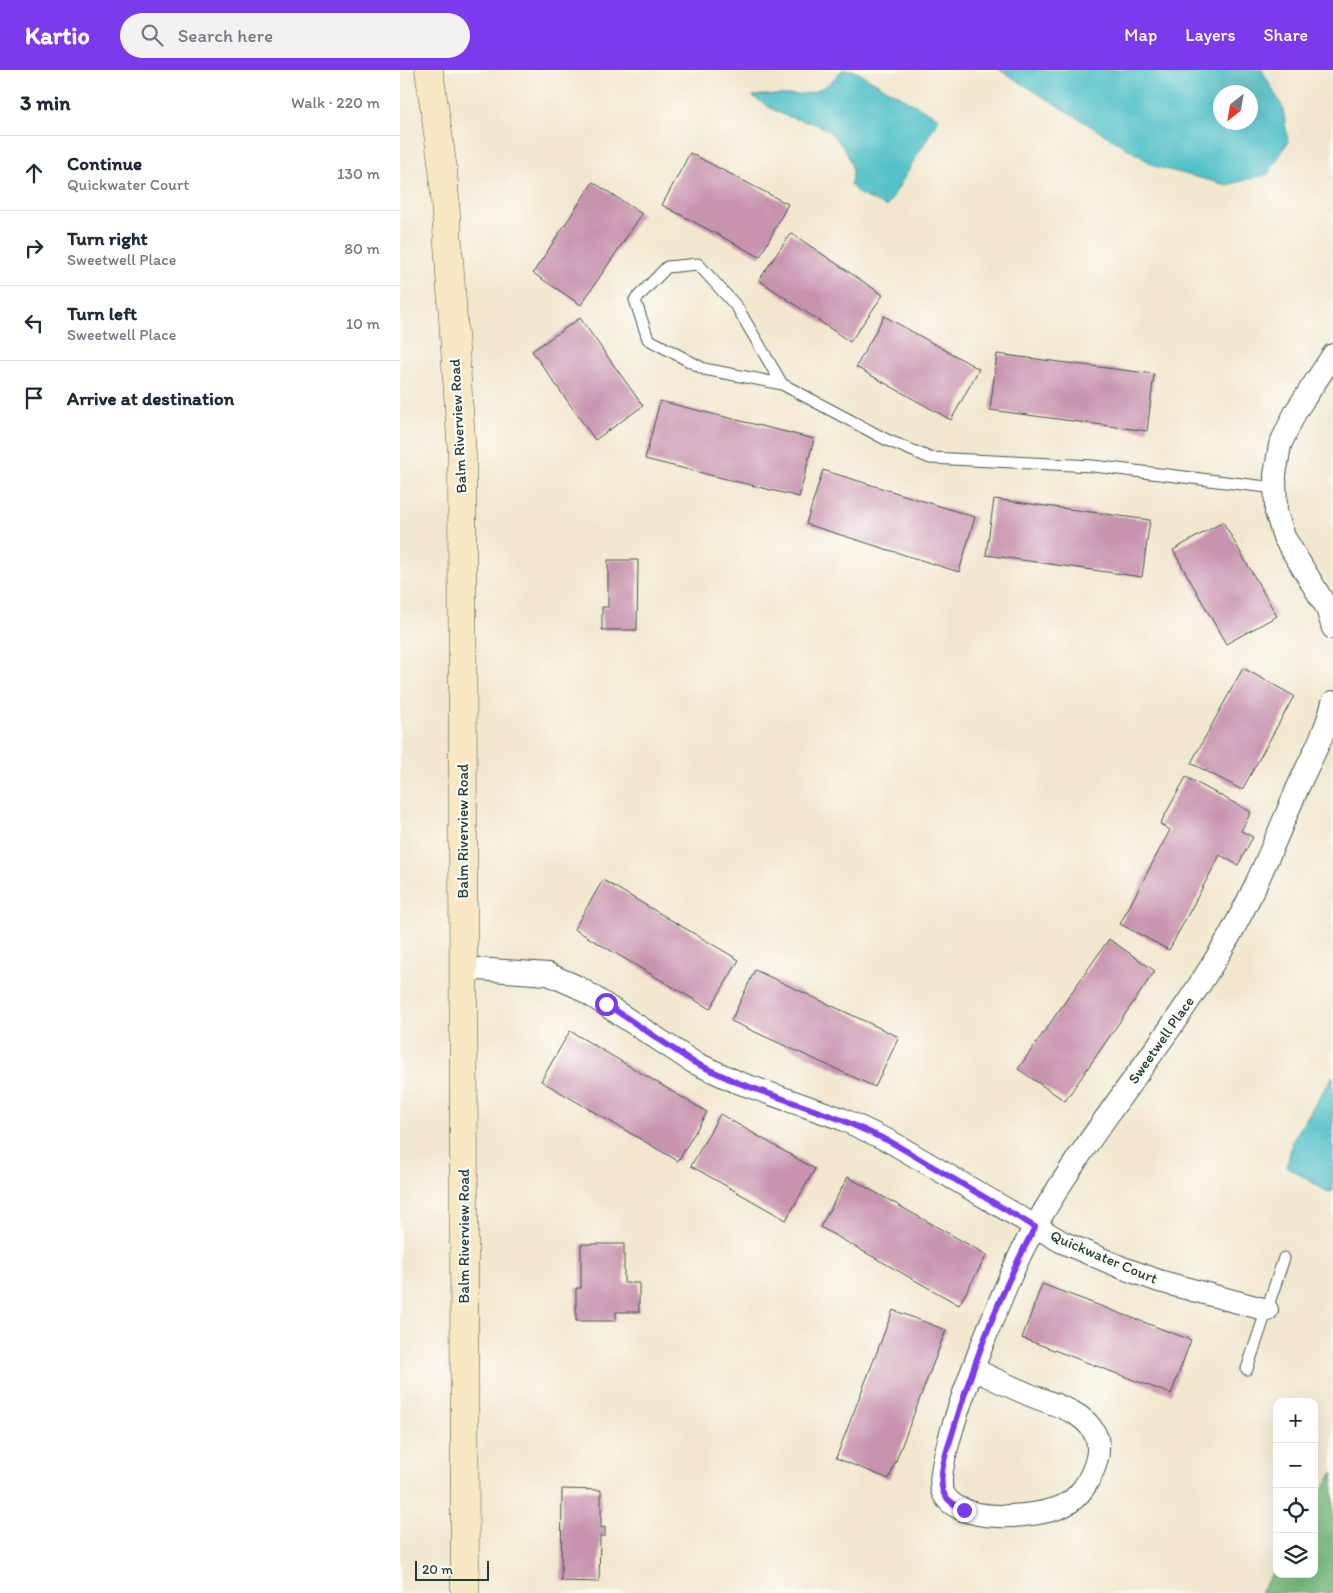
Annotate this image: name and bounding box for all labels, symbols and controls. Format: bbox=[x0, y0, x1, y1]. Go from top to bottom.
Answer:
search box bbox=[120, 13, 470, 58]
text: Kartio bbox=[25, 21, 90, 50]
icon: search bbox=[138, 21, 166, 49]
text: Search here bbox=[178, 24, 273, 47]
text: Map bbox=[1124, 24, 1157, 46]
text: Layers bbox=[1185, 24, 1235, 46]
text: Share bbox=[1263, 24, 1308, 46]
north arrow bbox=[1213, 85, 1258, 130]
text: 3 min bbox=[20, 90, 70, 115]
text: Walk · 220 m bbox=[291, 93, 380, 112]
text: Continue bbox=[67, 152, 142, 175]
icon: ahead bbox=[20, 159, 48, 187]
text: 130 m bbox=[337, 164, 380, 183]
text: Quickwater Court bbox=[67, 175, 189, 194]
text: Turn right bbox=[67, 227, 148, 250]
icon: right bbox=[20, 234, 48, 262]
text: 80 m bbox=[344, 239, 380, 258]
text: Sweetwell Place bbox=[67, 250, 176, 269]
text: Turn left bbox=[67, 302, 137, 325]
icon: left bbox=[20, 309, 48, 337]
text: 10 m bbox=[346, 314, 380, 333]
text: Sweetwell Place bbox=[67, 325, 176, 344]
street label: Balm Riverview Road bbox=[445, 358, 471, 494]
icon: arrive bbox=[20, 384, 48, 412]
text: Arrive at destination bbox=[67, 387, 234, 410]
street label: Balm Riverview Road bbox=[454, 763, 472, 898]
route start bbox=[595, 993, 618, 1016]
street label: Sweetwell Place bbox=[1124, 993, 1198, 1087]
street label: Balm Riverview Road bbox=[455, 1168, 473, 1303]
street label: Quickwater Court bbox=[1048, 1226, 1161, 1288]
map controls bbox=[1273, 1398, 1318, 1578]
button: + bbox=[1273, 1398, 1318, 1443]
button: − bbox=[1273, 1443, 1318, 1488]
button: locate bbox=[1273, 1488, 1318, 1533]
route end bbox=[953, 1499, 976, 1522]
button: layers bbox=[1273, 1533, 1318, 1578]
scale bar bbox=[415, 1558, 489, 1581]
text: 20 m bbox=[422, 1561, 453, 1578]

